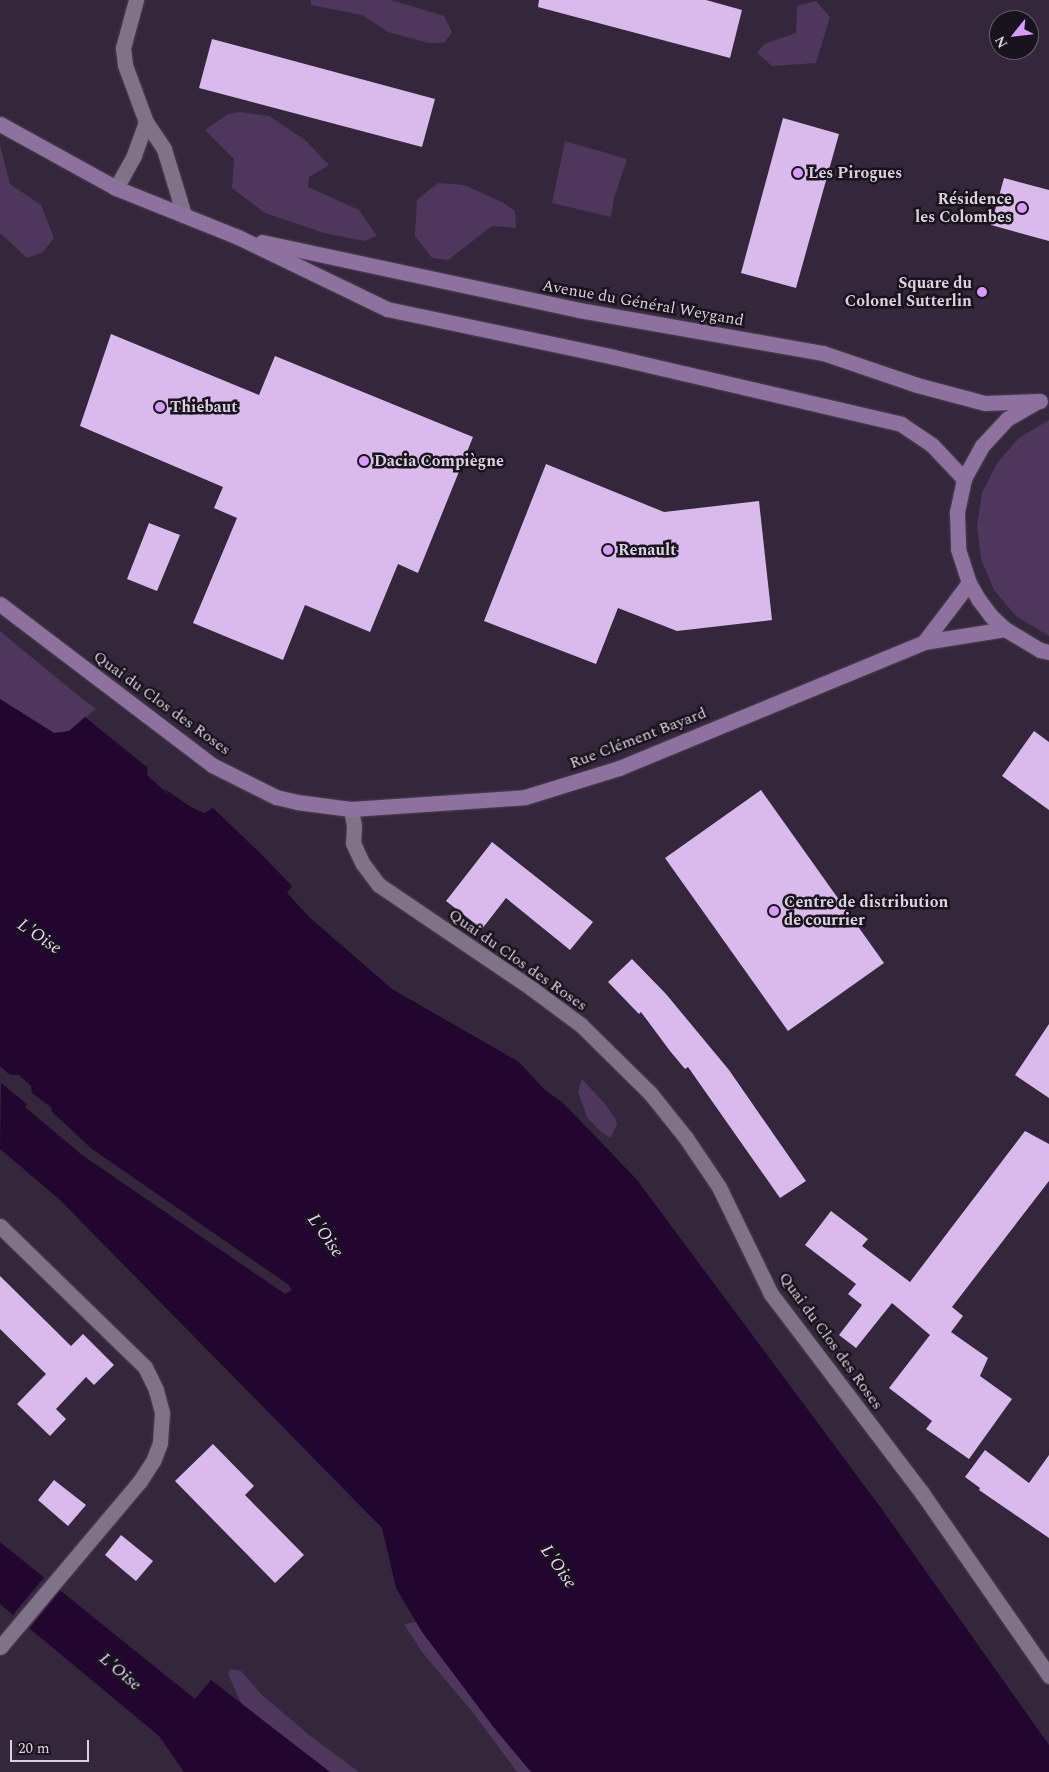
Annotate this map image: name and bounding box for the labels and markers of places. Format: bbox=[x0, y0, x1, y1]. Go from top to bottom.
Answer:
place label: Les Pirogues bbox=[808, 163, 902, 183]
marker: Les Pirogues bbox=[792, 167, 804, 179]
place label: Résidence les Colombes bbox=[915, 189, 1012, 227]
marker: Résidence les Colombes bbox=[1016, 202, 1028, 214]
place label: Square du Colonel Sutterlin bbox=[845, 273, 972, 311]
marker: Square du Colonel Sutterlin bbox=[976, 286, 988, 298]
place label: Thiebaut bbox=[170, 397, 237, 417]
marker: Thiebaut bbox=[154, 401, 166, 413]
place label: Dacia Compiègne bbox=[374, 451, 504, 471]
marker: Dacia Compiègne bbox=[358, 455, 370, 467]
place label: Renault bbox=[618, 540, 676, 560]
marker: Renault bbox=[602, 544, 614, 556]
place label: Centre de distribution de courrier bbox=[784, 892, 948, 930]
marker: Centre de distribution de courrier bbox=[768, 905, 780, 917]

